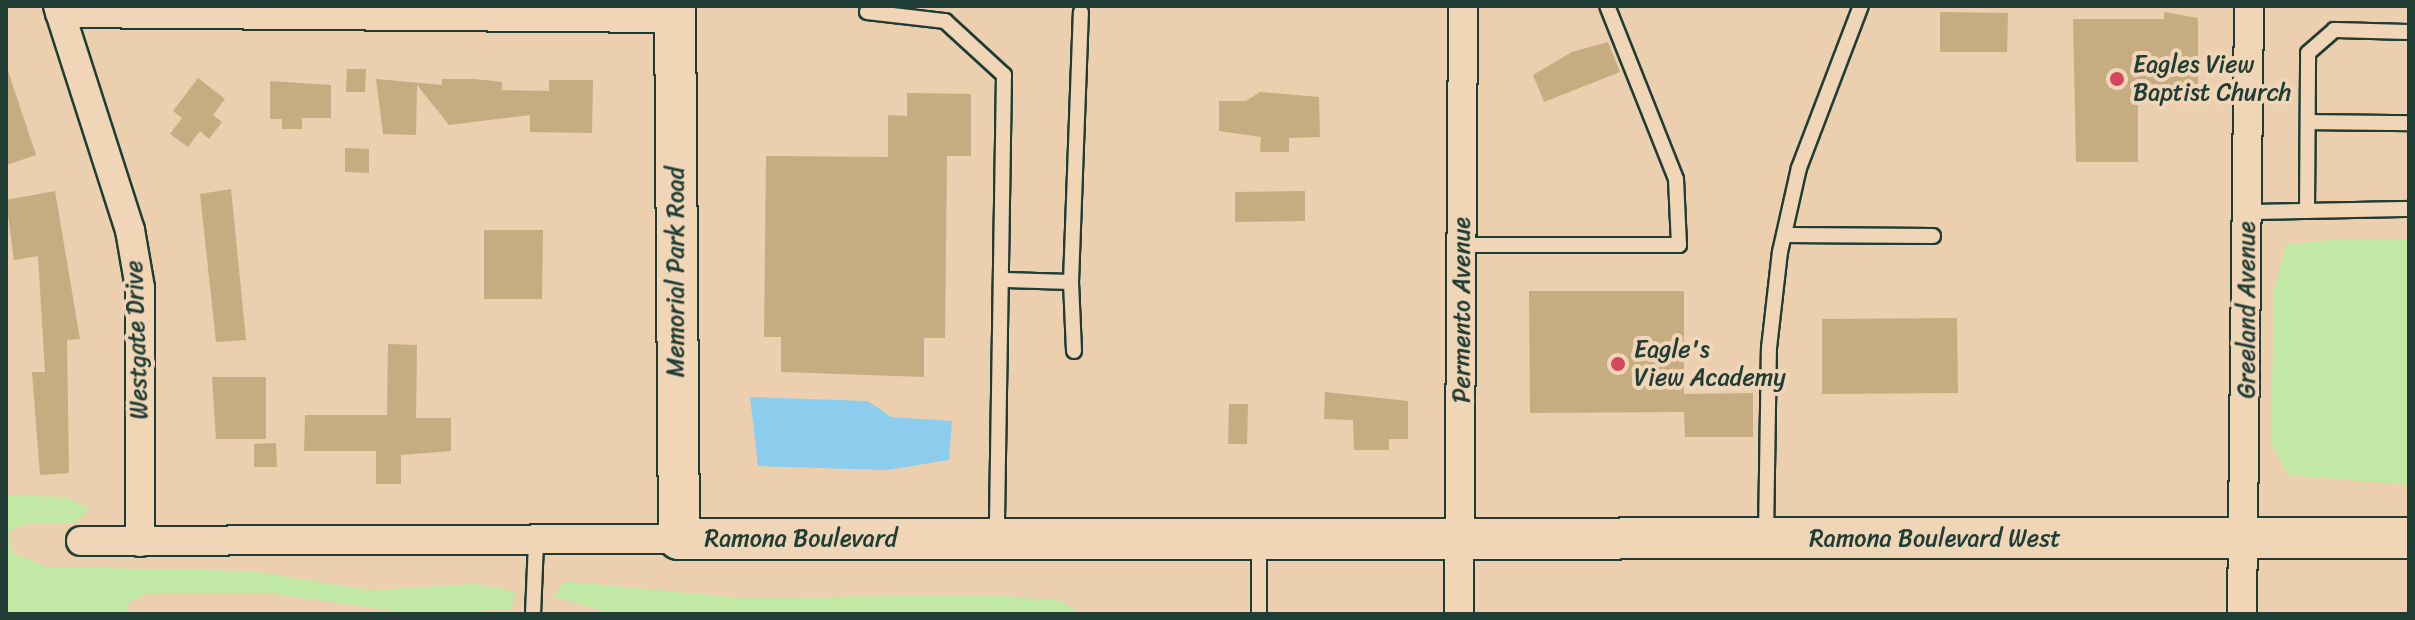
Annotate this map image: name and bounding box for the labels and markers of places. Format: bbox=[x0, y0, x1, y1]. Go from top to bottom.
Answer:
place label: Eagles View Baptist Church bbox=[2133, 51, 2291, 107]
marker: Eagles View Baptist Church bbox=[2108, 70, 2126, 88]
place label: Eagle's View Academy bbox=[1634, 336, 1786, 392]
marker: Eagle's View Academy bbox=[1609, 355, 1627, 373]

